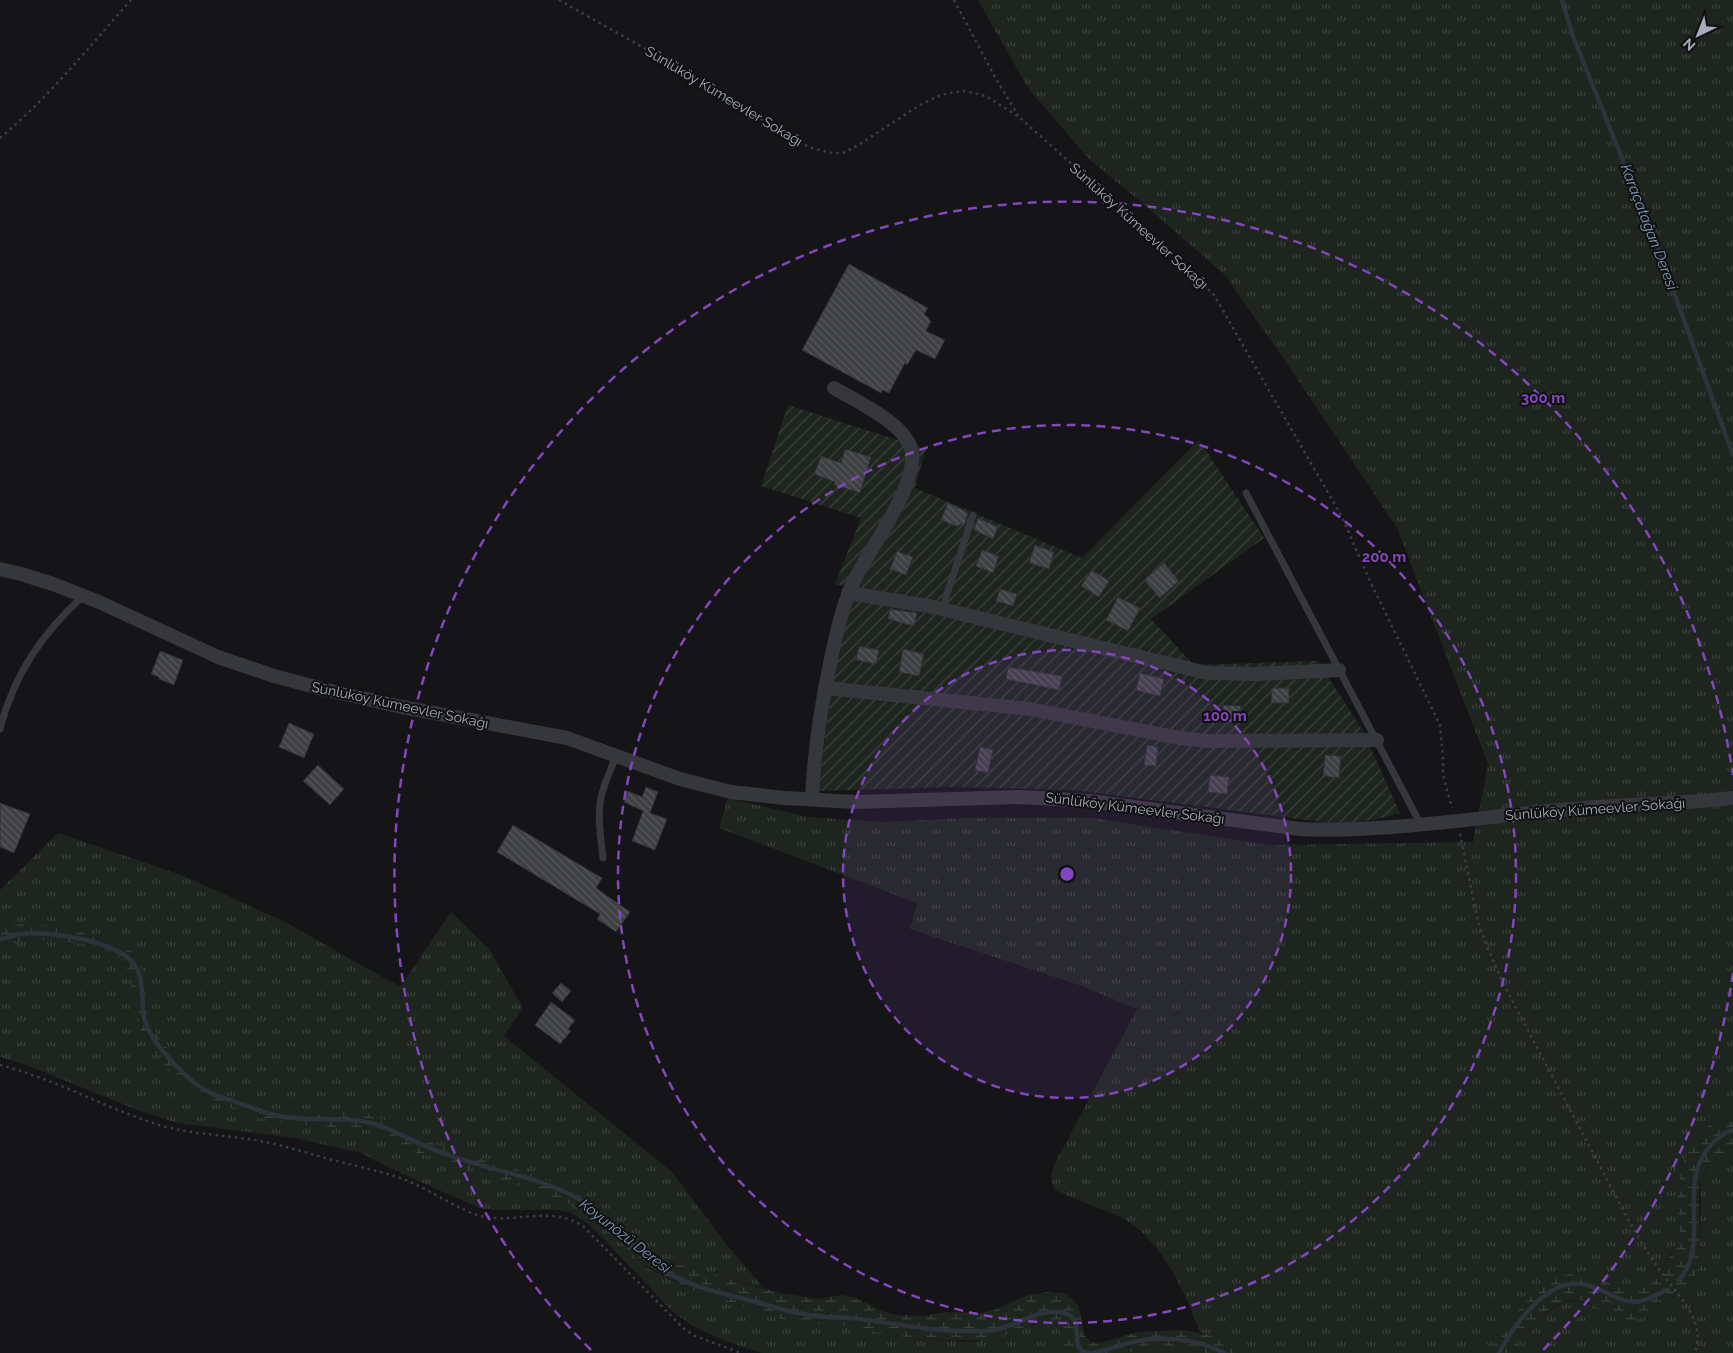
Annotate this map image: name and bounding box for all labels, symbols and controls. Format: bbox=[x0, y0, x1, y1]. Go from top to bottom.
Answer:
north arrow bbox=[1673, 10, 1723, 60]
text: N bbox=[1680, 35, 1698, 54]
street label: Sünlüköy Kümeevler Sokağı bbox=[643, 43, 805, 149]
street label: Sünlüköy Kümeevler Sokağı bbox=[1067, 160, 1211, 292]
water label: Karaçatağan Deresi bbox=[1617, 161, 1682, 293]
text: 300 m bbox=[1521, 389, 1565, 407]
text: 200 m bbox=[1362, 548, 1406, 566]
street label: Sünlüköy Kümeevler Sokağı bbox=[310, 678, 490, 732]
text: 100 m bbox=[1203, 707, 1247, 725]
street label: Sünlüköy Kümeevler Sokağı bbox=[1045, 789, 1225, 827]
street label: Sünlüköy Kümeevler Sokağı bbox=[1504, 795, 1686, 823]
centre of rings bbox=[1058, 865, 1076, 883]
water label: Koyunözü Deresi bbox=[576, 1195, 675, 1278]

